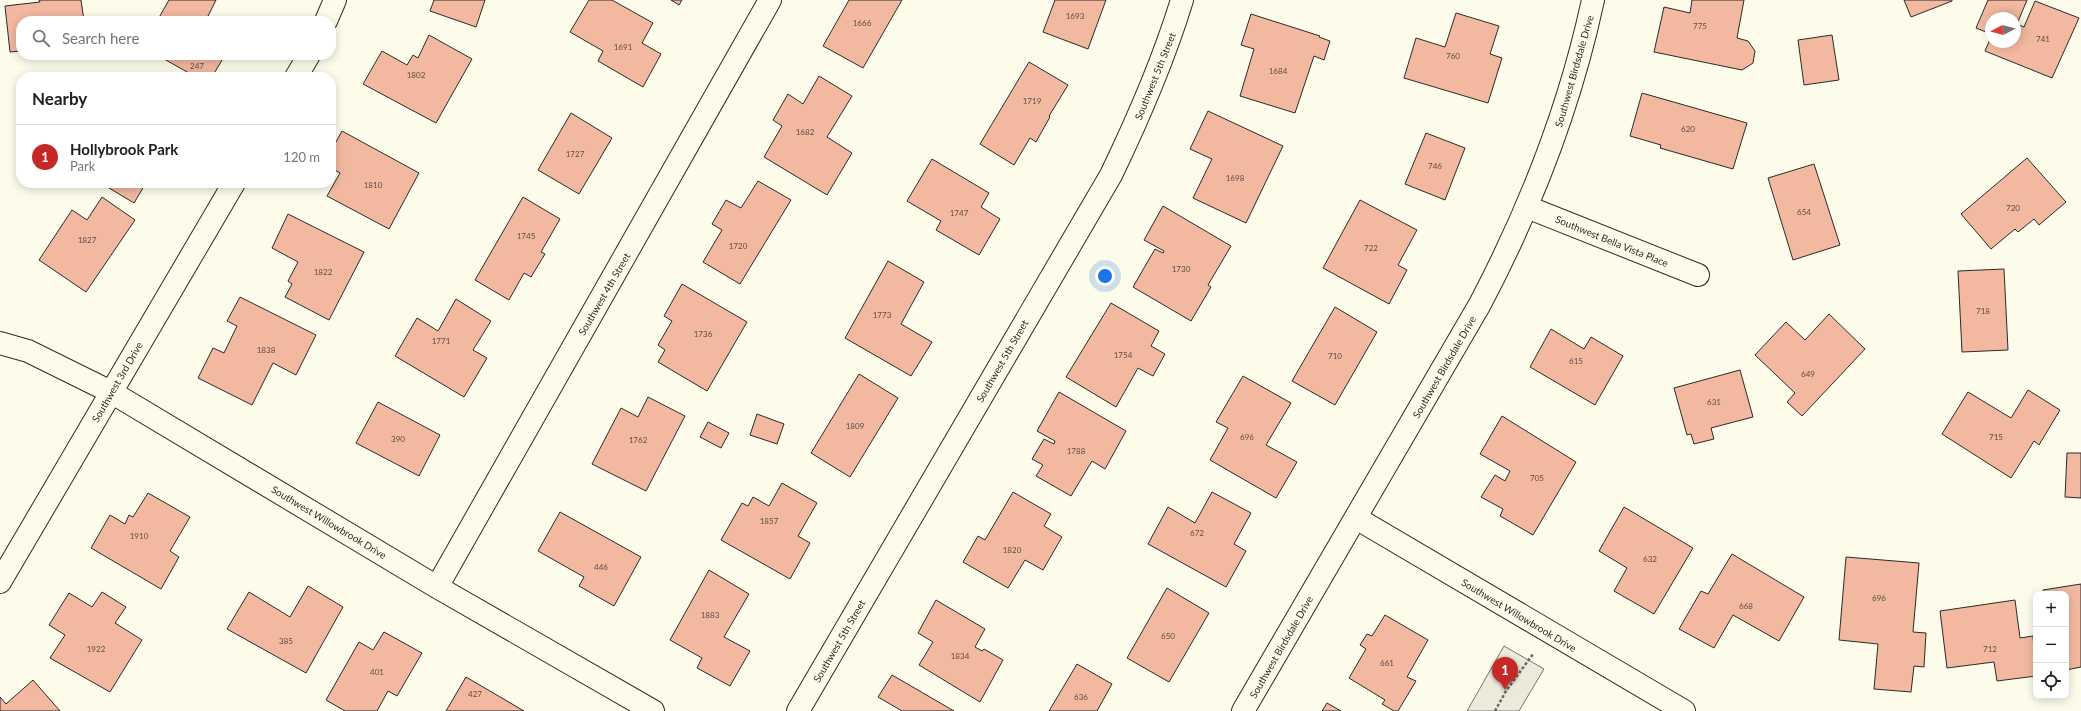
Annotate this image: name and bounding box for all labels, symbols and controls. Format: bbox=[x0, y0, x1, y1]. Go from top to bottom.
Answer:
house number: 1693 bbox=[1066, 11, 1085, 21]
north arrow bbox=[1985, 12, 2021, 48]
street label: Southwest Birdsdale Drive bbox=[1552, 14, 1596, 128]
search box bbox=[16, 16, 336, 60]
house number: 1666 bbox=[853, 18, 872, 28]
house number: 775 bbox=[1693, 21, 1707, 31]
icon: search bbox=[30, 27, 52, 49]
text: Search here bbox=[62, 29, 139, 47]
street label: Southwest 5th Street bbox=[1132, 30, 1178, 121]
house number: 741 bbox=[2036, 34, 2050, 44]
house number: 1691 bbox=[614, 42, 633, 52]
house number: 760 bbox=[1446, 51, 1460, 61]
house number: 247 bbox=[190, 61, 204, 71]
house number: 1684 bbox=[1269, 66, 1288, 76]
house number: 1802 bbox=[407, 70, 426, 80]
text: Nearby bbox=[32, 88, 87, 109]
house number: 1719 bbox=[1023, 96, 1042, 106]
house number: 620 bbox=[1681, 124, 1695, 134]
house number: 1682 bbox=[796, 127, 815, 137]
text: Hollybrook Park bbox=[70, 140, 178, 158]
text: 1 bbox=[41, 149, 49, 165]
text: 120 m bbox=[283, 149, 320, 165]
house number: 1727 bbox=[566, 149, 585, 159]
text: Park bbox=[70, 158, 95, 174]
house number: 746 bbox=[1428, 161, 1442, 171]
house number: 1698 bbox=[1226, 173, 1245, 183]
house number: 1810 bbox=[364, 180, 383, 190]
house number: 720 bbox=[2006, 203, 2020, 213]
house number: 654 bbox=[1797, 207, 1811, 217]
house number: 1747 bbox=[950, 208, 969, 218]
street label: Southwest Bella Vista Place bbox=[1554, 213, 1670, 269]
house number: 1745 bbox=[517, 231, 536, 241]
house number: 1827 bbox=[78, 235, 97, 245]
house number: 1720 bbox=[729, 241, 748, 251]
house number: 722 bbox=[1364, 243, 1378, 253]
street label: Southwest 4th Street bbox=[576, 250, 633, 337]
house number: 1730 bbox=[1172, 264, 1191, 274]
your location bbox=[1095, 266, 1115, 286]
house number: 1822 bbox=[314, 267, 333, 277]
house number: 718 bbox=[1976, 306, 1990, 316]
house number: 1773 bbox=[873, 310, 892, 320]
street label: Southwest Birdsdale Drive bbox=[1410, 314, 1478, 420]
street label: Southwest 5th Street bbox=[974, 317, 1031, 404]
house number: 1736 bbox=[694, 329, 713, 339]
house number: 1771 bbox=[432, 336, 451, 346]
street label: Southwest 3rd Drive bbox=[89, 340, 145, 424]
house number: 1838 bbox=[257, 345, 276, 355]
house number: 1754 bbox=[1114, 350, 1133, 360]
house number: 710 bbox=[1328, 351, 1342, 361]
house number: 615 bbox=[1569, 356, 1583, 366]
house number: 649 bbox=[1801, 369, 1815, 379]
house number: 631 bbox=[1707, 397, 1721, 407]
house number: 1809 bbox=[846, 421, 865, 431]
house number: 696 bbox=[1240, 432, 1254, 442]
house number: 715 bbox=[1989, 432, 2003, 442]
house number: 390 bbox=[391, 434, 405, 444]
house number: 1762 bbox=[629, 435, 648, 445]
house number: 1788 bbox=[1067, 446, 1086, 456]
house number: 705 bbox=[1530, 473, 1544, 483]
street label: Southwest Willowbrook Drive bbox=[269, 483, 389, 561]
house number: 1857 bbox=[760, 516, 779, 526]
house number: 672 bbox=[1190, 528, 1204, 538]
house number: 1910 bbox=[130, 531, 149, 541]
house number: 1820 bbox=[1003, 545, 1022, 555]
house number: 632 bbox=[1643, 554, 1657, 564]
house number: 446 bbox=[594, 562, 608, 572]
street label: Southwest Willowbrook Drive bbox=[1459, 576, 1579, 654]
map controls bbox=[2033, 591, 2069, 699]
button: + bbox=[2033, 591, 2069, 627]
house number: 696 bbox=[1872, 593, 1886, 603]
street label: Southwest Birdsdale Drive bbox=[1247, 594, 1315, 700]
street label: Southwest 5th Street bbox=[811, 597, 868, 684]
house number: 668 bbox=[1739, 601, 1753, 611]
house number: 1883 bbox=[701, 610, 720, 620]
button: − bbox=[2033, 627, 2069, 663]
house number: 650 bbox=[1161, 631, 1175, 641]
house number: 385 bbox=[279, 636, 293, 646]
house number: 1922 bbox=[87, 644, 106, 654]
house number: 712 bbox=[1983, 644, 1997, 654]
house number: 1834 bbox=[951, 651, 970, 661]
pin: 1 bbox=[1492, 657, 1518, 690]
house number: 661 bbox=[1380, 658, 1394, 668]
button: locate bbox=[2033, 663, 2069, 699]
house number: 401 bbox=[370, 667, 384, 677]
house number: 427 bbox=[468, 689, 482, 699]
house number: 636 bbox=[1074, 692, 1088, 702]

